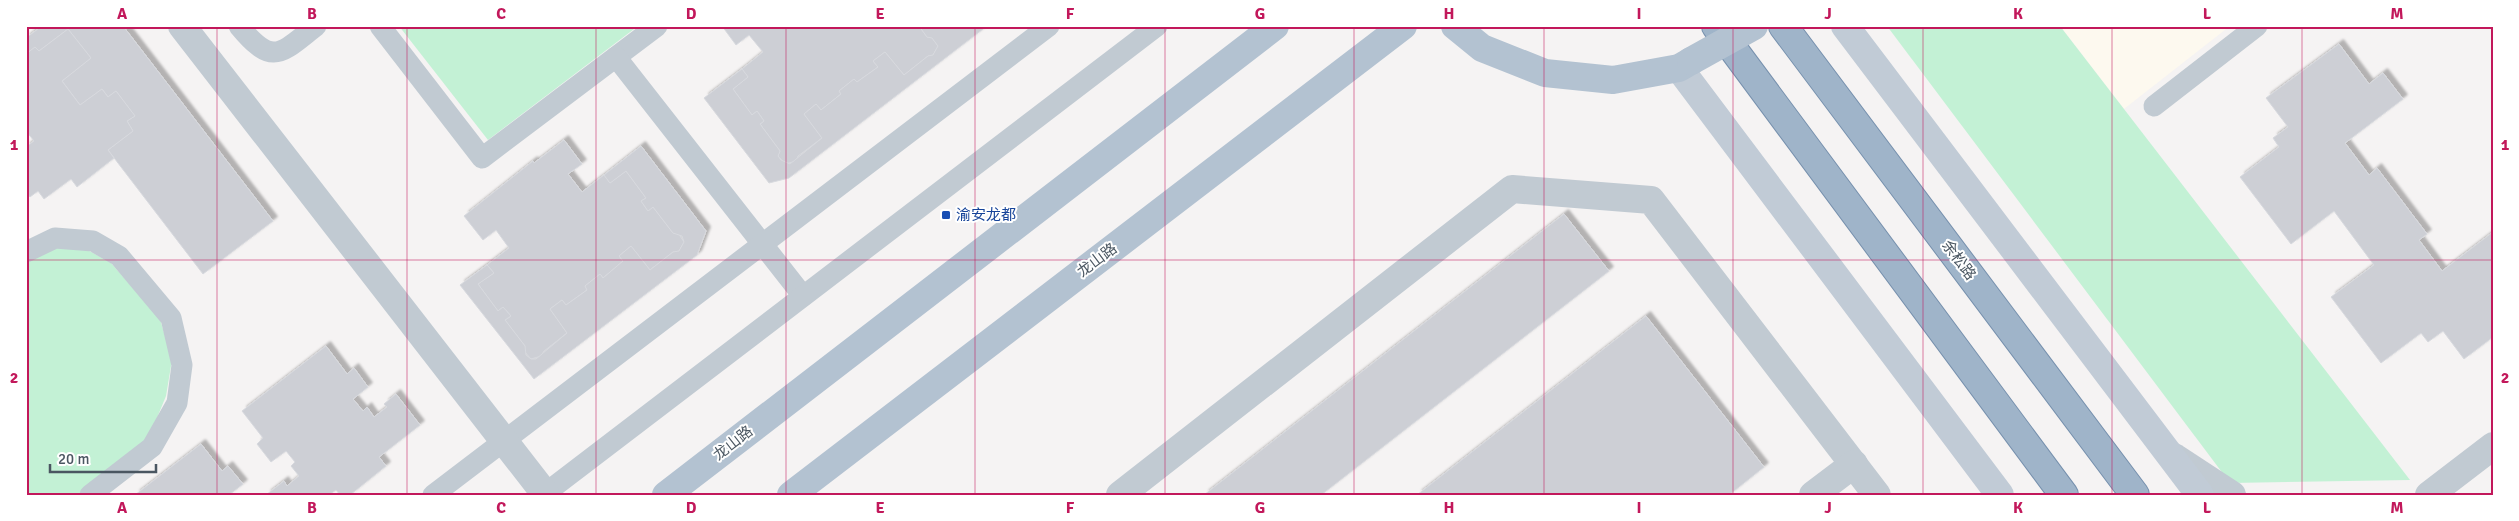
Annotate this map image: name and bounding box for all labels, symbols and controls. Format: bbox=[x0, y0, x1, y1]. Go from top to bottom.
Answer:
text: A bbox=[117, 4, 128, 24]
text: B bbox=[307, 4, 317, 24]
text: C bbox=[496, 4, 506, 24]
text: D bbox=[686, 4, 697, 24]
text: E bbox=[875, 4, 885, 24]
text: F bbox=[1066, 4, 1075, 24]
text: G bbox=[1255, 4, 1265, 24]
text: H bbox=[1444, 4, 1454, 24]
text: I bbox=[1636, 4, 1642, 24]
text: J bbox=[1824, 4, 1832, 24]
text: K bbox=[2013, 4, 2023, 24]
text: L bbox=[2203, 4, 2212, 24]
text: M bbox=[2390, 4, 2404, 24]
text: 1 bbox=[10, 135, 19, 155]
text: 1 bbox=[2501, 135, 2510, 155]
place label: 渝安龙都 bbox=[956, 206, 1016, 224]
marker: 渝安龙都 bbox=[940, 209, 952, 221]
street label: 余松路 bbox=[1938, 237, 1980, 283]
street label: 龙山路 bbox=[1074, 239, 1120, 281]
text: 2 bbox=[10, 368, 18, 388]
text: 2 bbox=[2501, 368, 2509, 388]
street label: 龙山路 bbox=[710, 422, 756, 464]
scale bar bbox=[50, 441, 156, 473]
text: 20 m bbox=[58, 450, 89, 468]
text: A bbox=[117, 498, 128, 518]
text: B bbox=[307, 498, 317, 518]
text: C bbox=[496, 498, 506, 518]
text: D bbox=[686, 498, 697, 518]
text: E bbox=[875, 498, 885, 518]
text: F bbox=[1066, 498, 1075, 518]
text: G bbox=[1255, 498, 1265, 518]
text: H bbox=[1444, 498, 1454, 518]
text: I bbox=[1636, 498, 1642, 518]
text: J bbox=[1824, 498, 1832, 518]
text: K bbox=[2013, 498, 2023, 518]
text: L bbox=[2203, 498, 2212, 518]
text: M bbox=[2390, 498, 2404, 518]

